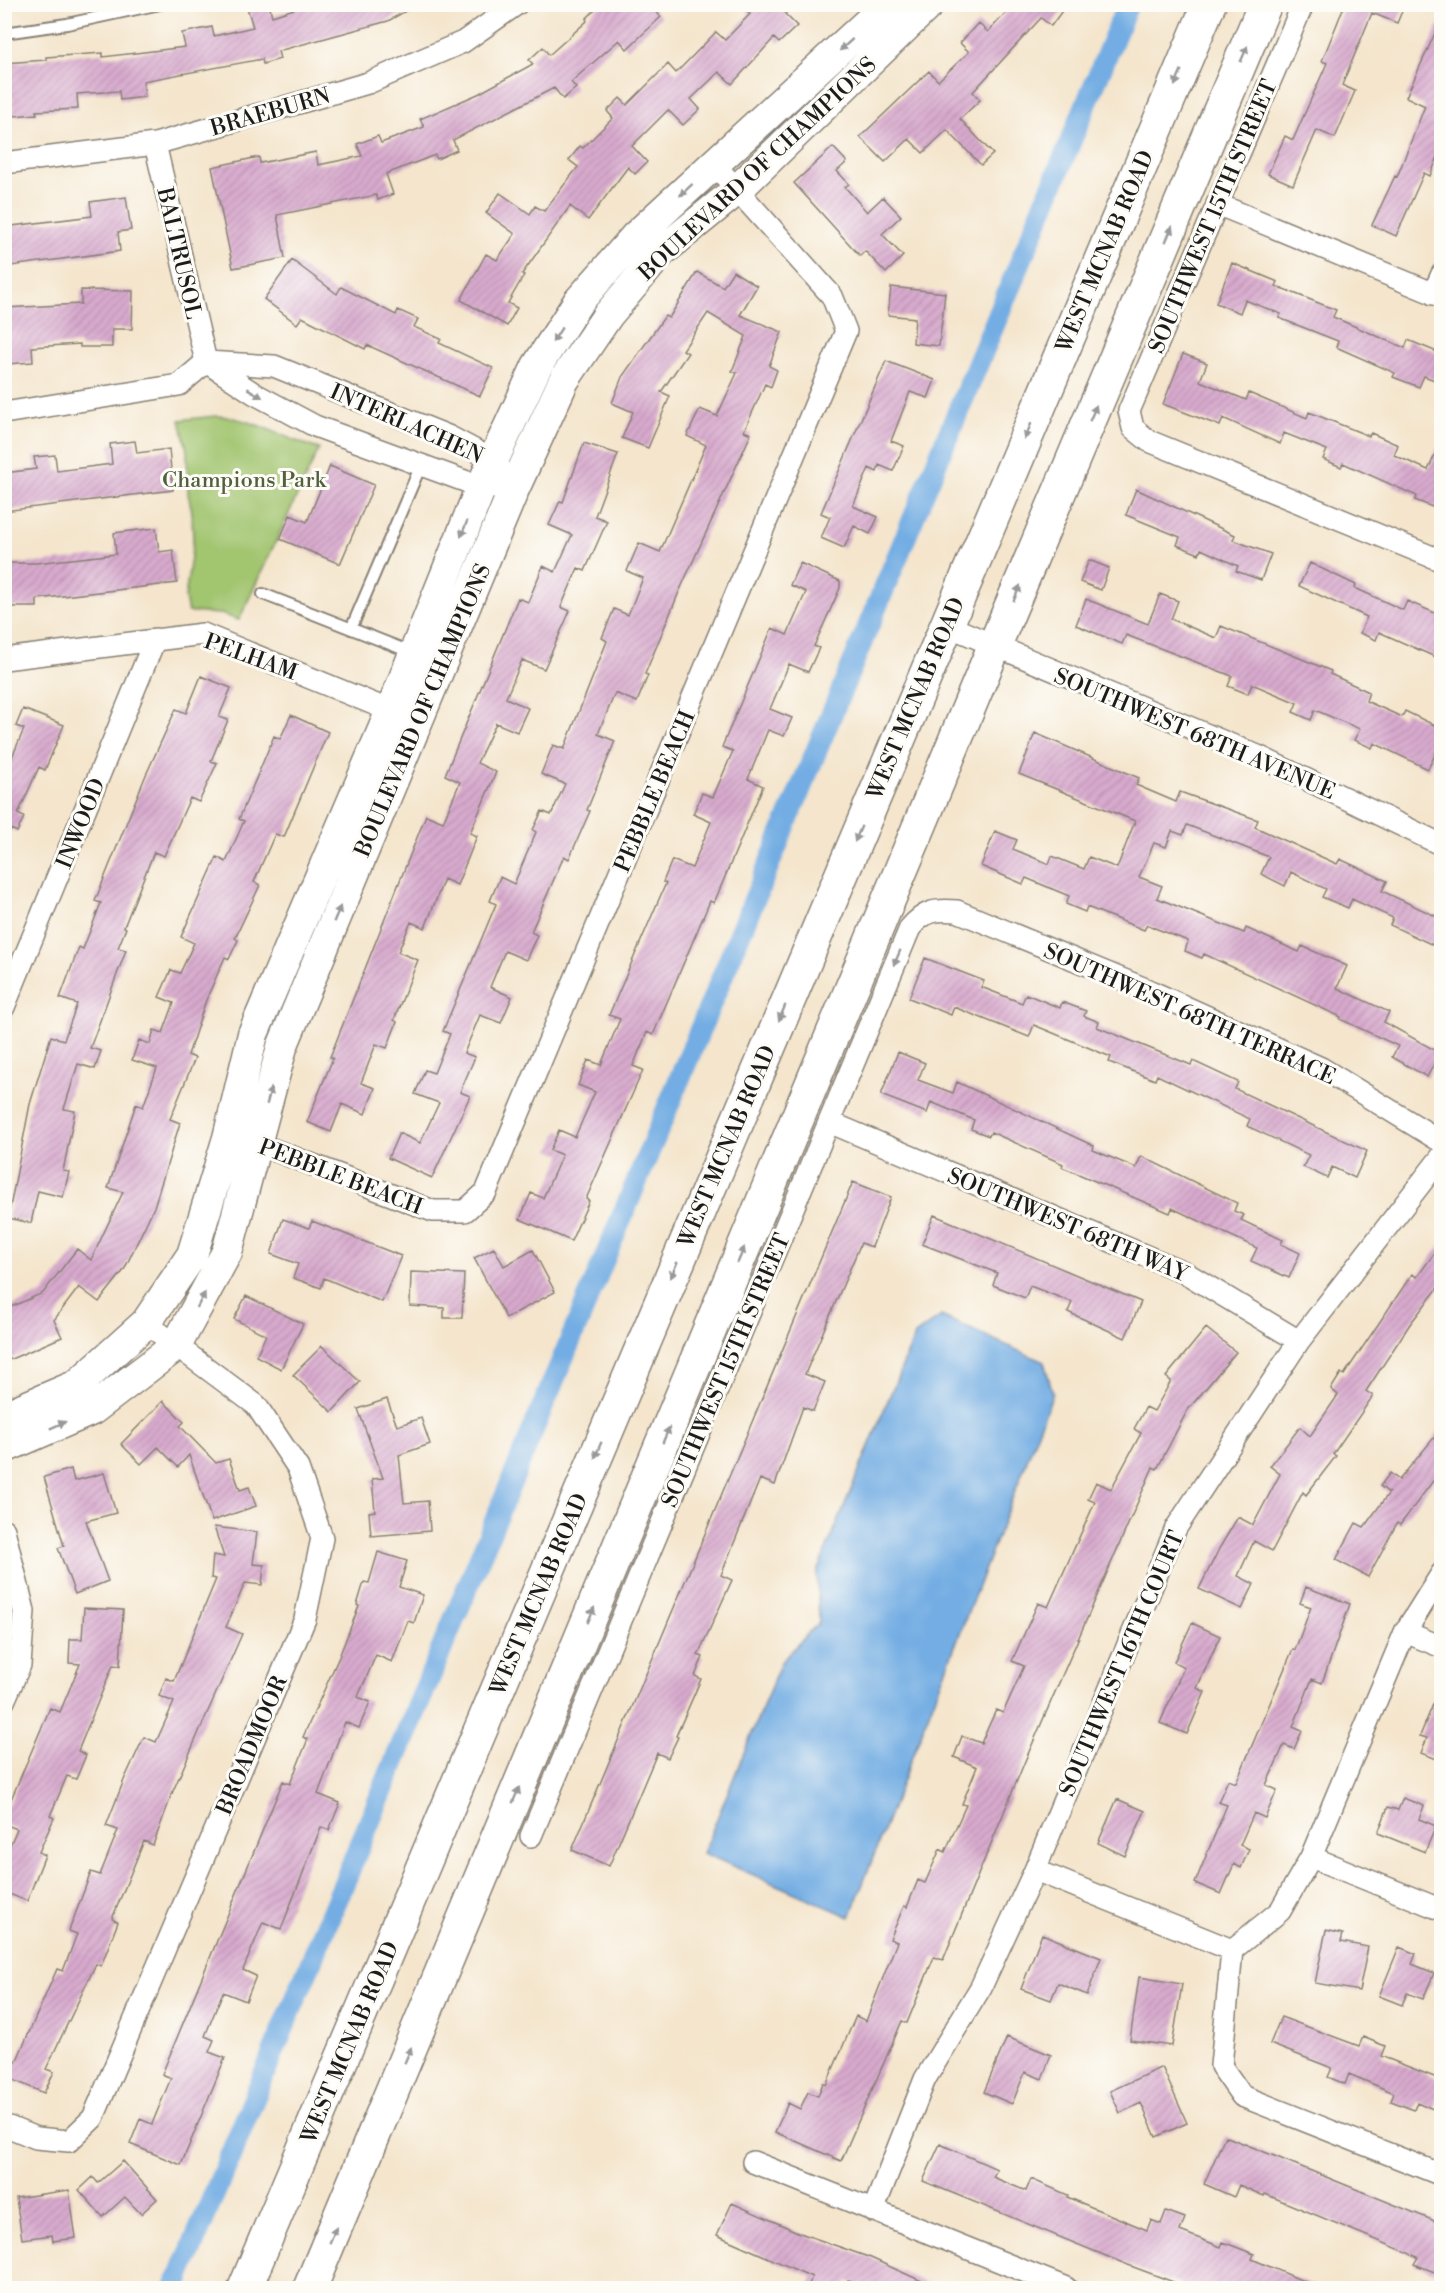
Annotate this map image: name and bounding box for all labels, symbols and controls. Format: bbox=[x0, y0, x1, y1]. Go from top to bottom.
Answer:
one-way arrow bbox=[839, 38, 854, 51]
one-way arrow bbox=[1240, 45, 1249, 63]
street label: BOULEVARD OF CHAMPIONS bbox=[633, 52, 883, 287]
one-way arrow bbox=[1173, 69, 1183, 87]
street label: SOUTHWEST 15TH STREET bbox=[1143, 76, 1283, 358]
street label: BRAEBURN bbox=[207, 82, 334, 143]
street label: WEST MCNAB ROAD bbox=[1050, 146, 1160, 358]
one-way arrow bbox=[679, 183, 694, 196]
street label: BALTRUSOL bbox=[150, 184, 207, 322]
one-way arrow bbox=[1164, 225, 1173, 242]
one-way arrow bbox=[551, 327, 562, 343]
street label: INTERLACHEN bbox=[326, 379, 488, 470]
one-way arrow bbox=[247, 388, 264, 398]
one-way arrow bbox=[1088, 404, 1098, 422]
one-way arrow bbox=[1023, 423, 1033, 441]
park label: Champions Park bbox=[162, 467, 327, 494]
one-way arrow bbox=[459, 521, 469, 539]
street label: BOULEVARD OF CHAMPIONS bbox=[349, 560, 497, 862]
one-way arrow bbox=[1013, 584, 1022, 602]
street label: WEST MCNAB ROAD bbox=[861, 593, 971, 805]
street label: PELHAM bbox=[200, 628, 301, 687]
street label: SOUTHWEST 68TH AVENUE bbox=[1050, 663, 1339, 806]
street label: PEBBLE BEACH bbox=[609, 706, 702, 877]
street label: INWOOD bbox=[51, 774, 112, 873]
one-way arrow bbox=[853, 825, 863, 843]
one-way arrow bbox=[333, 905, 342, 923]
street label: SOUTHWEST 68TH TERRACE bbox=[1039, 938, 1339, 1091]
one-way arrow bbox=[892, 949, 901, 967]
one-way arrow bbox=[777, 1005, 787, 1023]
street label: WEST MCNAB ROAD bbox=[672, 1041, 782, 1253]
one-way arrow bbox=[265, 1087, 274, 1105]
street label: PEBBLE BEACH bbox=[255, 1134, 426, 1221]
street label: SOUTHWEST 68TH WAY bbox=[943, 1162, 1193, 1289]
street label: SOUTHWEST 15TH STREET bbox=[656, 1230, 796, 1512]
one-way arrow bbox=[736, 1246, 746, 1264]
one-way arrow bbox=[669, 1262, 679, 1280]
one-way arrow bbox=[196, 1291, 206, 1308]
one-way arrow bbox=[49, 1420, 67, 1429]
one-way arrow bbox=[661, 1426, 671, 1444]
one-way arrow bbox=[593, 1441, 602, 1459]
street label: WEST MCNAB ROAD bbox=[484, 1489, 594, 1701]
street label: SOUTHWEST 16TH COURT bbox=[1054, 1527, 1191, 1800]
one-way arrow bbox=[586, 1606, 596, 1624]
street label: BROADMOOR bbox=[211, 1672, 294, 1820]
one-way arrow bbox=[511, 1786, 521, 1804]
street label: WEST MCNAB ROAD bbox=[295, 1937, 405, 2149]
one-way arrow bbox=[403, 2045, 413, 2063]
one-way arrow bbox=[328, 2225, 338, 2243]

